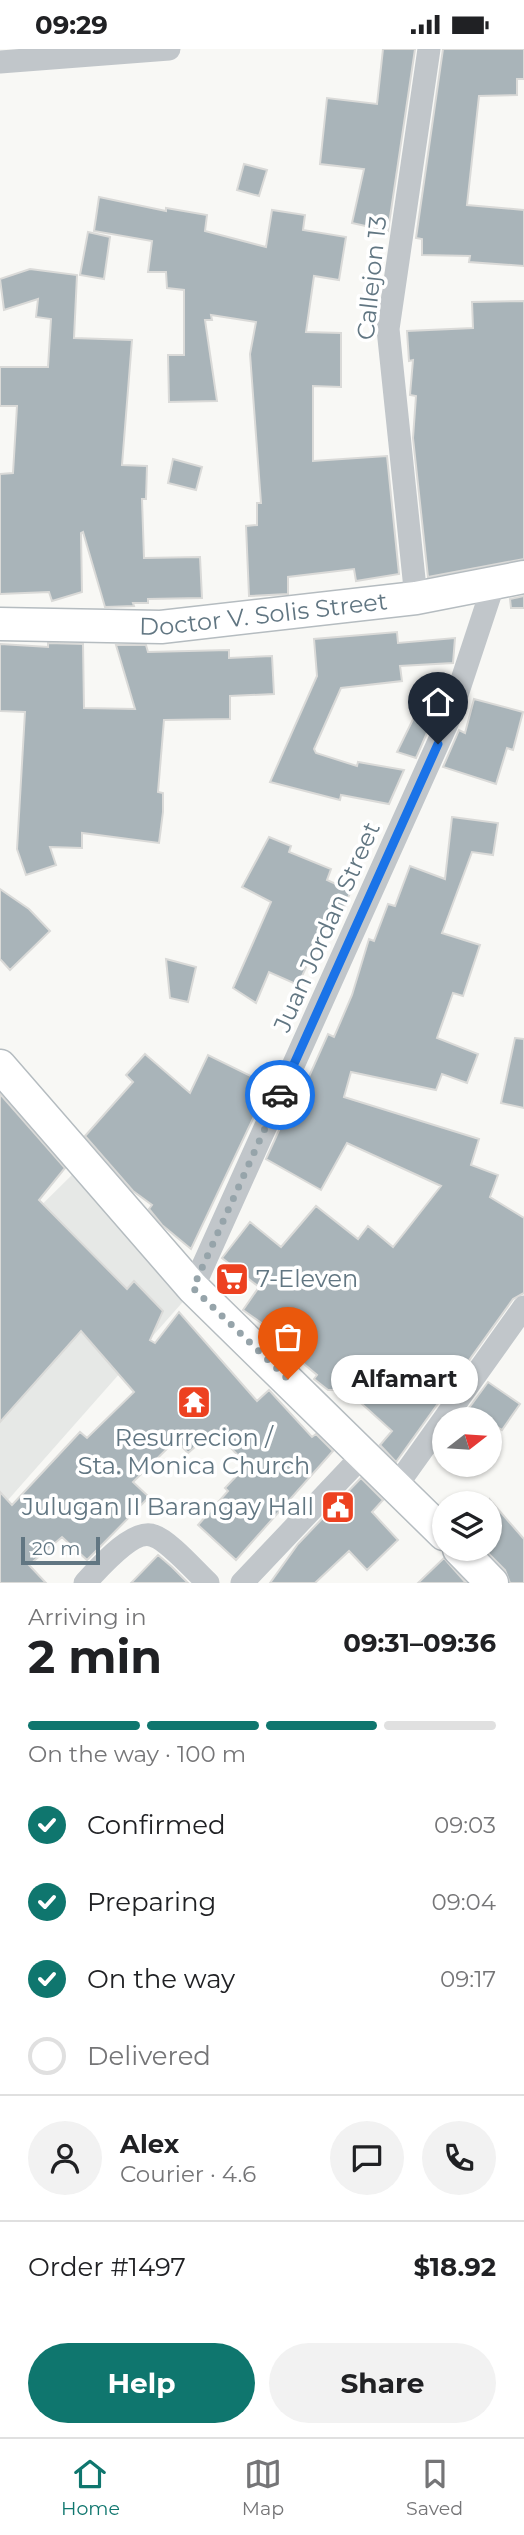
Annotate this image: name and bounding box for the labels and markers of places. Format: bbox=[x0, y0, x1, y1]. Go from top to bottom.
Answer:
pin bbox=[408, 672, 468, 744]
supermarket icon: 7-Eleven bbox=[213, 1260, 251, 1298]
place label: 7-Eleven bbox=[256, 1264, 358, 1293]
pin bbox=[258, 1307, 318, 1379]
callout: Alfamart bbox=[330, 1355, 477, 1403]
temple icon: Resurrecion / Sta. Monica Church bbox=[175, 1383, 213, 1421]
place label: Resurrecion / Sta. Monica Church bbox=[78, 1423, 310, 1480]
public building icon: Julugan II Barangay Hall bbox=[319, 1488, 357, 1526]
place label: Julugan II Barangay Hall bbox=[21, 1492, 314, 1521]

